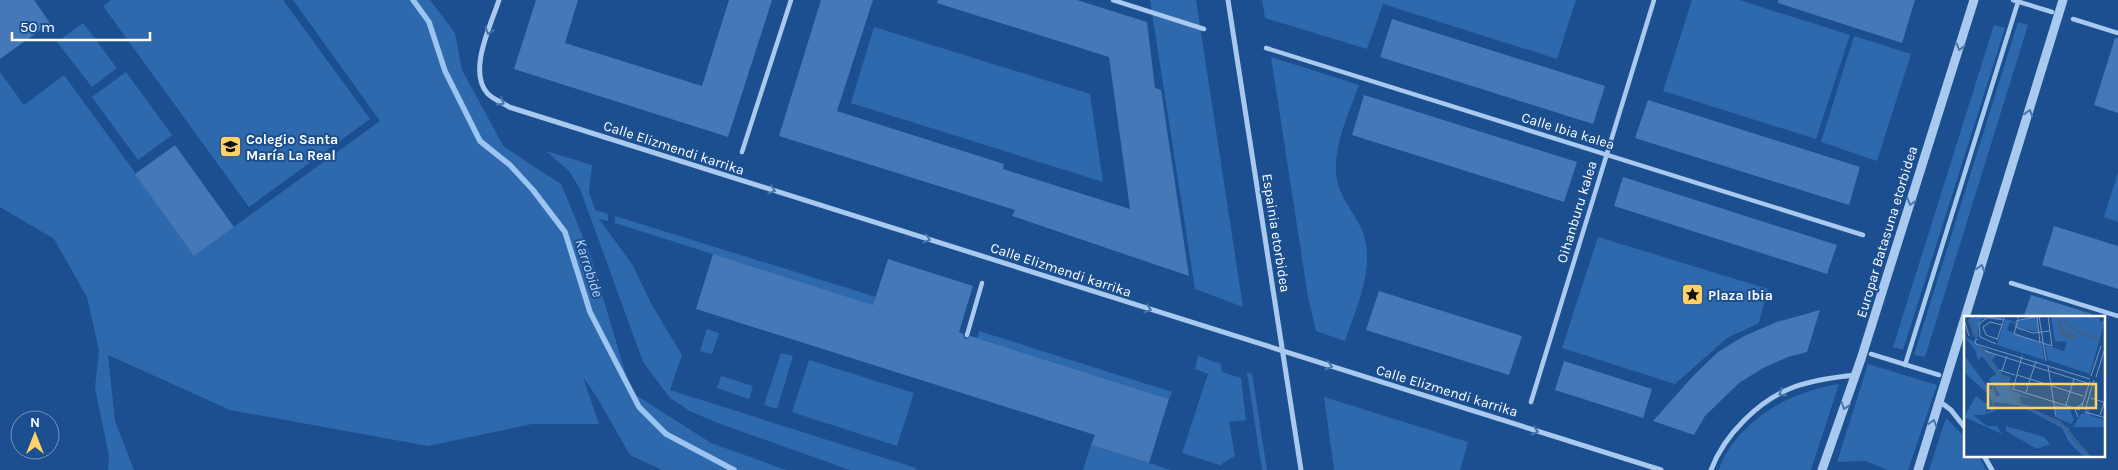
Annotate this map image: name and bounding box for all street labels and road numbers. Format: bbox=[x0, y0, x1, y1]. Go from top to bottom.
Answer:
street label: Calle Ibia kalea bbox=[1519, 109, 1617, 153]
street label: Calle Elizmendi karrika bbox=[601, 117, 747, 179]
street label: Europar Batasuna etorbidea bbox=[1853, 144, 1921, 320]
street label: Oihanburu kalea bbox=[1553, 159, 1601, 265]
street label: Espainia etorbidea bbox=[1258, 173, 1294, 293]
street label: Calle Elizmendi karrika bbox=[988, 239, 1134, 301]
street label: Calle Elizmendi karrika bbox=[1374, 361, 1520, 421]

